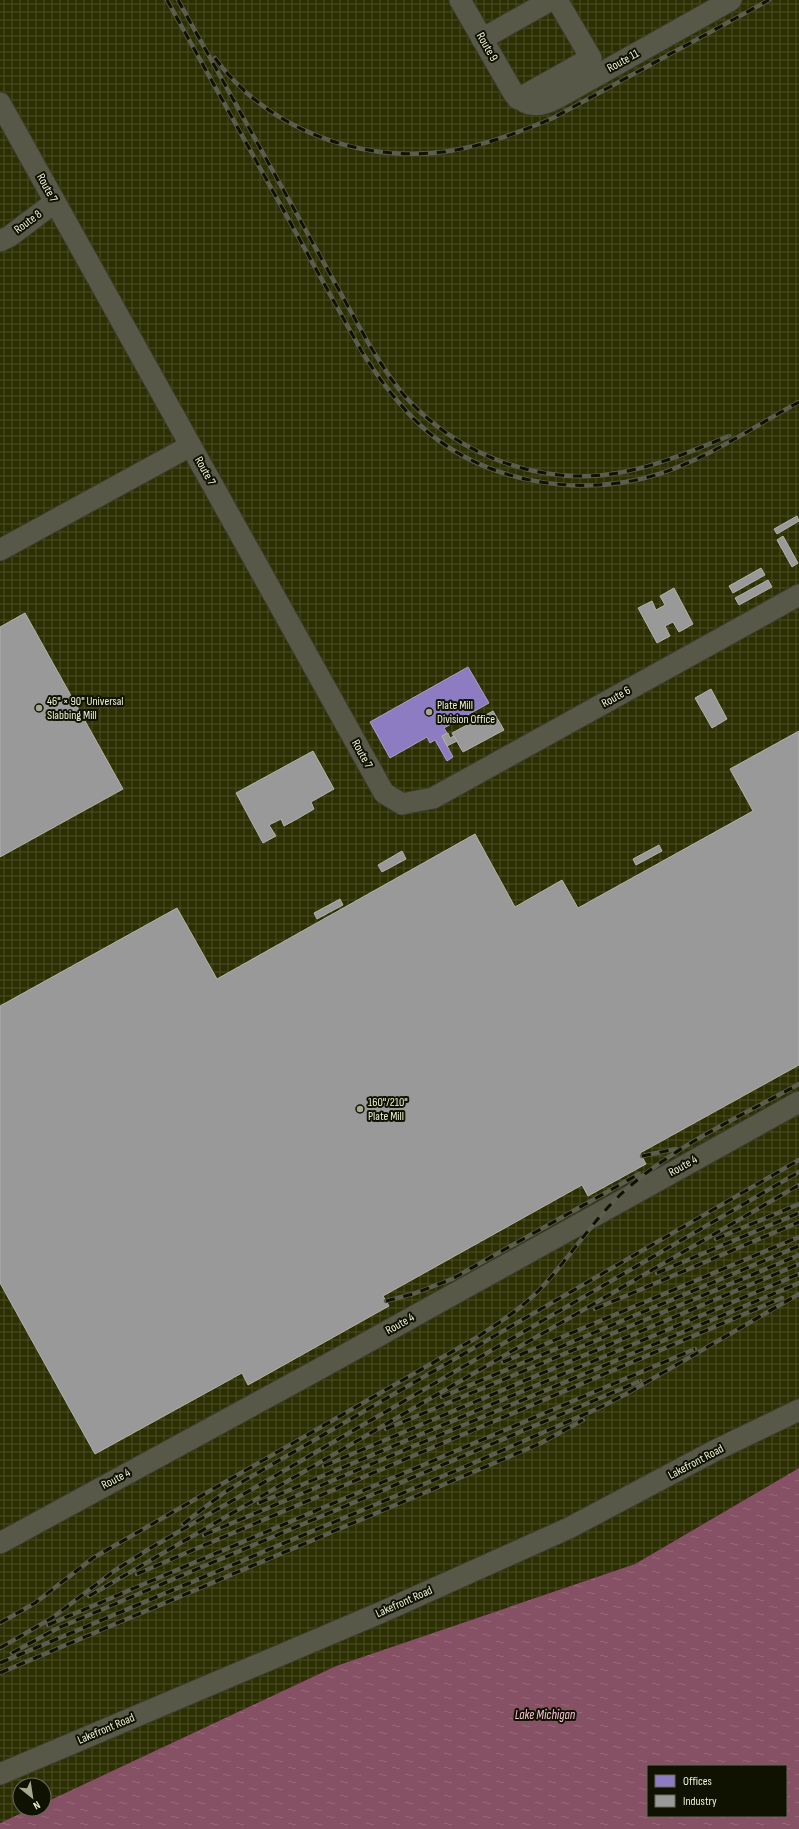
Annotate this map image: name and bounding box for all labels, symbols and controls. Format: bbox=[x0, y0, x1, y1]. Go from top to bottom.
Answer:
street label: Route 9 bbox=[473, 30, 501, 64]
street label: Route 11 bbox=[604, 46, 642, 76]
street label: Route 7 bbox=[33, 171, 61, 205]
street label: Route 8 bbox=[11, 207, 45, 237]
street label: Route 7 bbox=[191, 454, 219, 488]
street label: Route 6 bbox=[599, 683, 633, 711]
place label: 46" × 90" Universal Slabbing Mill bbox=[47, 694, 124, 723]
place label: Plate Mill Division Office bbox=[437, 698, 495, 727]
marker: 46" × 90" Universal Slabbing Mill bbox=[34, 703, 44, 713]
marker: Plate Mill Division Office bbox=[424, 707, 434, 717]
street label: Route 7 bbox=[348, 737, 376, 771]
place label: 160"/210" Plate Mill bbox=[368, 1095, 408, 1124]
marker: 160"/210" Plate Mill bbox=[355, 1104, 365, 1114]
street label: Route 4 bbox=[666, 1152, 700, 1180]
street label: Route 4 bbox=[383, 1310, 417, 1338]
street label: Lakefront Road bbox=[666, 1441, 726, 1483]
street label: Route 4 bbox=[99, 1465, 133, 1493]
street label: Lakefront Road bbox=[373, 1583, 435, 1621]
water label: Lake Michigan bbox=[515, 1707, 576, 1723]
street label: Lakefront Road bbox=[75, 1710, 137, 1748]
legend bbox=[647, 1765, 787, 1817]
text: Offices bbox=[683, 1774, 712, 1789]
north arrow bbox=[12, 1777, 52, 1817]
text: Industry bbox=[683, 1794, 717, 1809]
text: N bbox=[31, 1798, 43, 1812]

